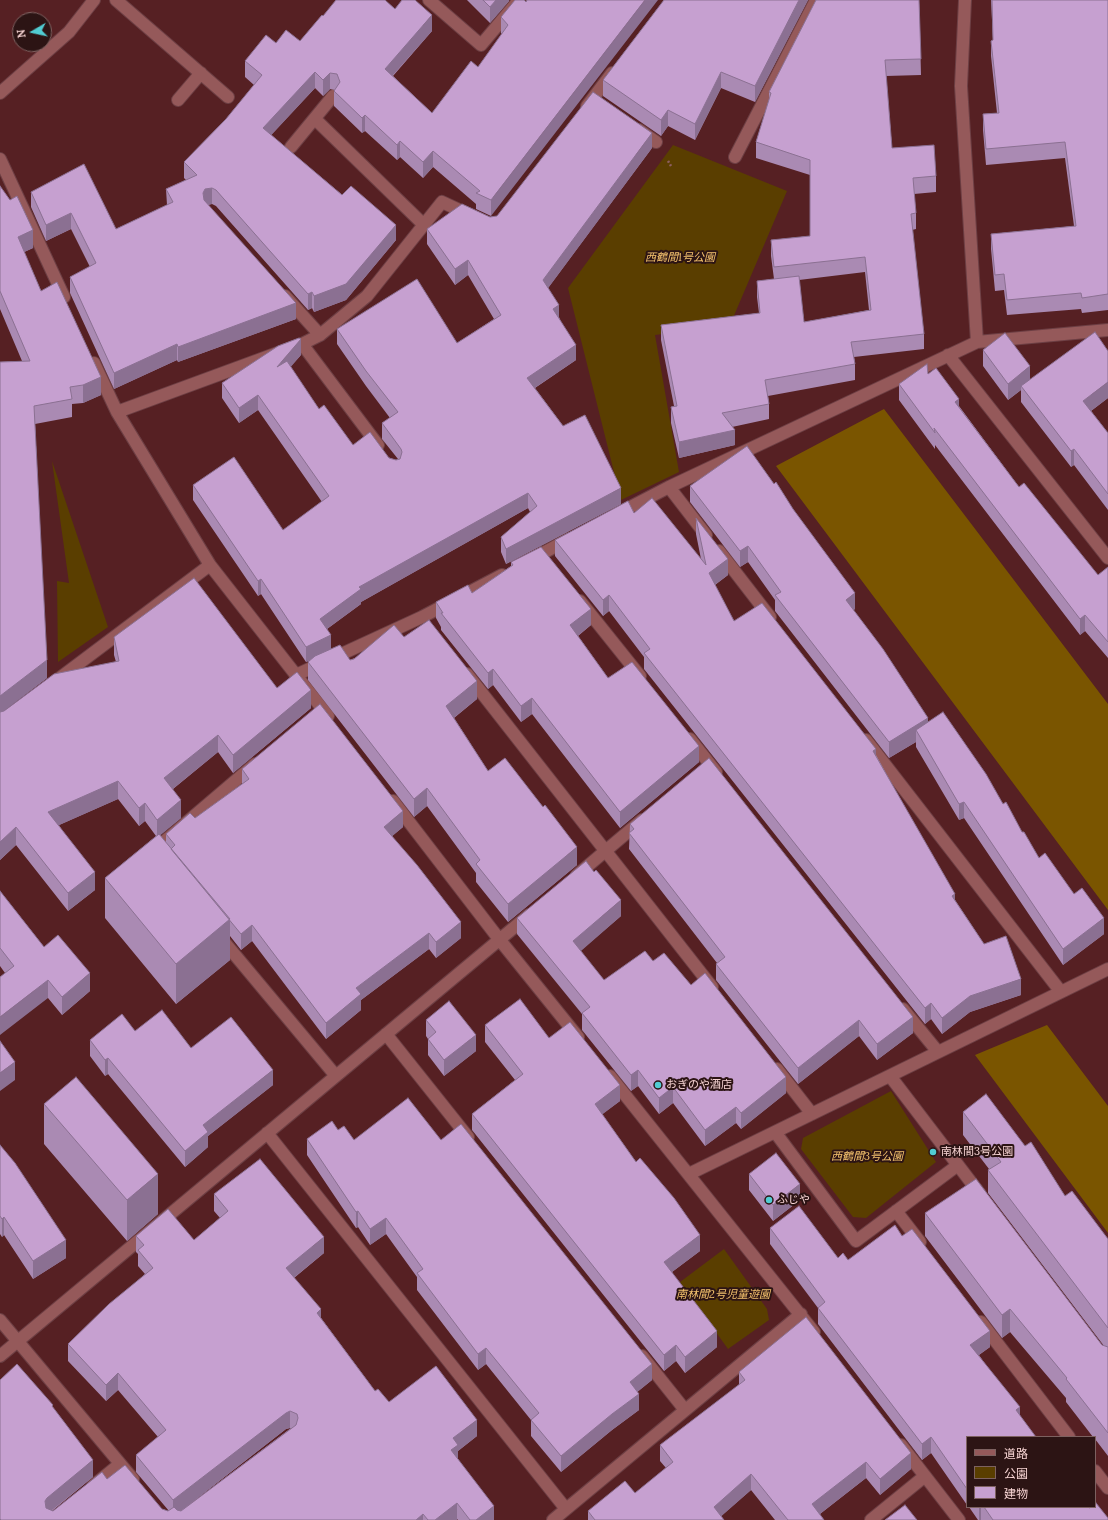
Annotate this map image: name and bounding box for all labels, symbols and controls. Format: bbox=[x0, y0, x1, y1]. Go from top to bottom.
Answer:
north arrow bbox=[12, 12, 52, 52]
text: N bbox=[14, 28, 29, 39]
park label: 西鶴間1号公園 bbox=[645, 251, 715, 265]
place label: おぎのや酒店 bbox=[666, 1078, 732, 1092]
marker: おぎのや酒店 bbox=[653, 1080, 663, 1090]
place label: 南林間3号公園 bbox=[941, 1145, 1013, 1159]
marker: 南林間3号公園 bbox=[928, 1147, 938, 1157]
park label: 西鶴間3号公園 bbox=[831, 1150, 903, 1164]
place label: ふじや bbox=[777, 1193, 810, 1207]
marker: ふじや bbox=[764, 1195, 774, 1205]
park label: 南林間2号児童遊園 bbox=[676, 1288, 770, 1302]
legend bbox=[966, 1436, 1096, 1508]
text: 道路 bbox=[1004, 1446, 1028, 1461]
text: 公園 bbox=[1004, 1466, 1028, 1481]
text: 建物 bbox=[1004, 1486, 1028, 1501]

